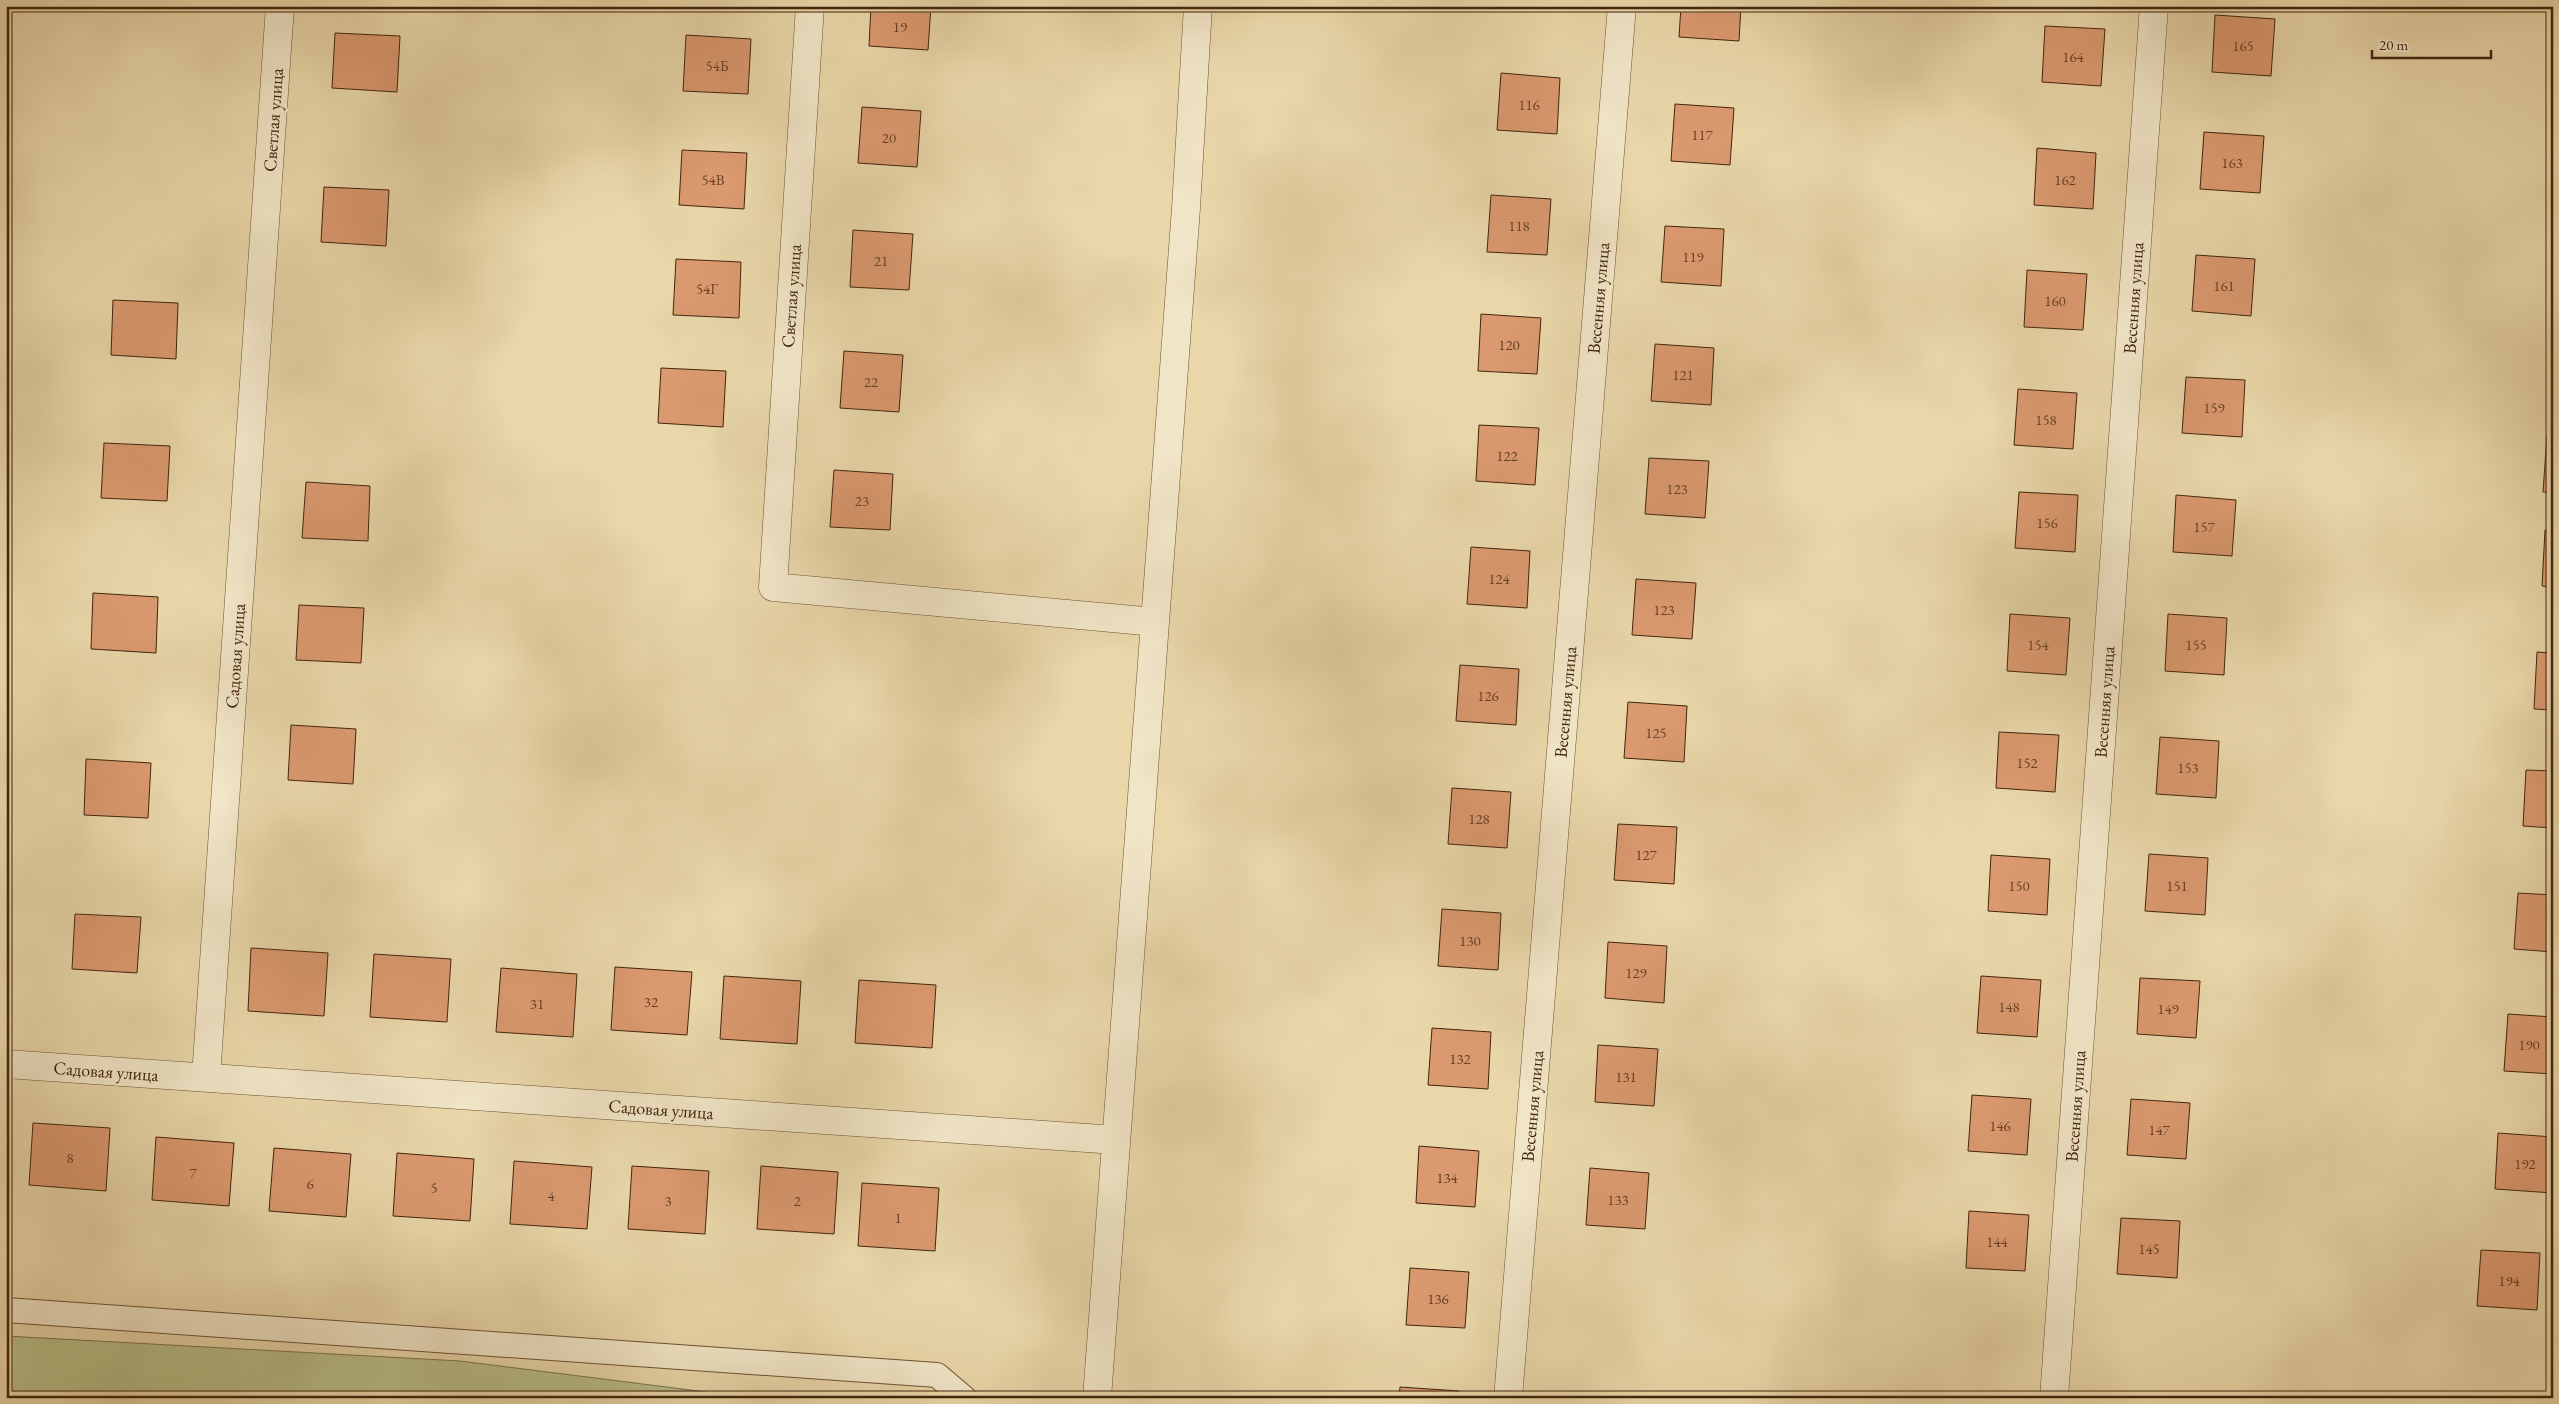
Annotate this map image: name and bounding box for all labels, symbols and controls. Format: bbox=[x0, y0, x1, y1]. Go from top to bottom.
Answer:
house number: 19 bbox=[893, 17, 907, 36]
scale bar bbox=[2372, 28, 2490, 60]
text: 20 m bbox=[2379, 35, 2408, 54]
house number: 165 bbox=[2232, 36, 2254, 55]
house number: 164 bbox=[2062, 47, 2085, 66]
house number: 54Б bbox=[705, 56, 729, 75]
street label: Светлая улица bbox=[258, 67, 288, 173]
house number: 116 bbox=[1518, 95, 1540, 114]
house number: 117 bbox=[1691, 125, 1714, 144]
house number: 20 bbox=[882, 128, 896, 147]
house number: 163 bbox=[2221, 153, 2243, 172]
house number: 54В bbox=[701, 170, 725, 189]
house number: 162 bbox=[2054, 170, 2077, 189]
house number: 118 bbox=[1508, 216, 1530, 235]
street label: Весенняя улица bbox=[1582, 240, 1614, 355]
street label: Весенняя улица bbox=[2118, 241, 2148, 355]
street label: Светлая улица bbox=[776, 243, 806, 349]
house number: 119 bbox=[1682, 247, 1704, 266]
house number: 21 bbox=[874, 251, 888, 270]
house number: 161 bbox=[2213, 276, 2235, 295]
house number: 54Г bbox=[696, 279, 718, 298]
house number: 160 bbox=[2044, 291, 2066, 310]
house number: 120 bbox=[1498, 335, 1520, 354]
house number: 121 bbox=[1672, 365, 1694, 384]
house number: 22 bbox=[864, 372, 879, 391]
house number: 159 bbox=[2203, 398, 2225, 417]
house number: 158 bbox=[2035, 410, 2057, 429]
house number: 122 bbox=[1496, 446, 1519, 465]
house number: 123 bbox=[1666, 479, 1688, 498]
house number: 23 bbox=[855, 491, 869, 510]
house number: 156 bbox=[2036, 513, 2058, 532]
house number: 157 bbox=[2193, 517, 2216, 536]
house number: 124 bbox=[1488, 569, 1511, 588]
house number: 123 bbox=[1653, 600, 1675, 619]
street label: Садовая улица bbox=[220, 602, 250, 709]
house number: 154 bbox=[2027, 635, 2050, 654]
house number: 155 bbox=[2185, 635, 2207, 654]
street label: Весенняя улица bbox=[1549, 644, 1581, 759]
street label: Весенняя улица bbox=[2089, 645, 2119, 759]
house number: 126 bbox=[1477, 686, 1499, 705]
house number: 125 bbox=[1645, 723, 1667, 742]
house number: 152 bbox=[2016, 753, 2039, 772]
house number: 153 bbox=[2177, 758, 2199, 777]
house number: 128 bbox=[1468, 809, 1490, 828]
house number: 127 bbox=[1635, 845, 1658, 864]
house number: 150 bbox=[2008, 876, 2030, 895]
house number: 151 bbox=[2166, 876, 2188, 895]
house number: 130 bbox=[1459, 931, 1481, 950]
house number: 129 bbox=[1625, 963, 1647, 982]
house number: 32 bbox=[644, 992, 659, 1011]
house number: 31 bbox=[530, 994, 544, 1013]
house number: 148 bbox=[1998, 997, 2020, 1016]
house number: 149 bbox=[2157, 999, 2179, 1018]
house number: 190 bbox=[2518, 1035, 2540, 1054]
street label: Весенняя улица bbox=[1516, 1048, 1548, 1163]
house number: 132 bbox=[1449, 1049, 1472, 1068]
street label: Весенняя улица bbox=[2060, 1049, 2090, 1163]
street label: Садовая улица bbox=[53, 1056, 160, 1086]
house number: 131 bbox=[1615, 1067, 1637, 1086]
street label: Садовая улица bbox=[608, 1094, 715, 1124]
house number: 146 bbox=[1989, 1116, 2011, 1135]
house number: 147 bbox=[2148, 1120, 2171, 1139]
house number: 8 bbox=[66, 1148, 74, 1167]
house number: 192 bbox=[2514, 1154, 2537, 1173]
house number: 7 bbox=[189, 1163, 197, 1182]
house number: 134 bbox=[1436, 1168, 1459, 1187]
house number: 6 bbox=[306, 1174, 314, 1193]
house number: 5 bbox=[430, 1178, 438, 1197]
house number: 4 bbox=[547, 1186, 555, 1205]
house number: 133 bbox=[1607, 1190, 1629, 1209]
house number: 3 bbox=[664, 1191, 672, 1210]
house number: 2 bbox=[793, 1191, 801, 1210]
house number: 1 bbox=[894, 1208, 902, 1227]
house number: 144 bbox=[1986, 1232, 2009, 1251]
house number: 145 bbox=[2138, 1239, 2160, 1258]
house number: 194 bbox=[2498, 1271, 2521, 1290]
house number: 136 bbox=[1427, 1289, 1449, 1308]

